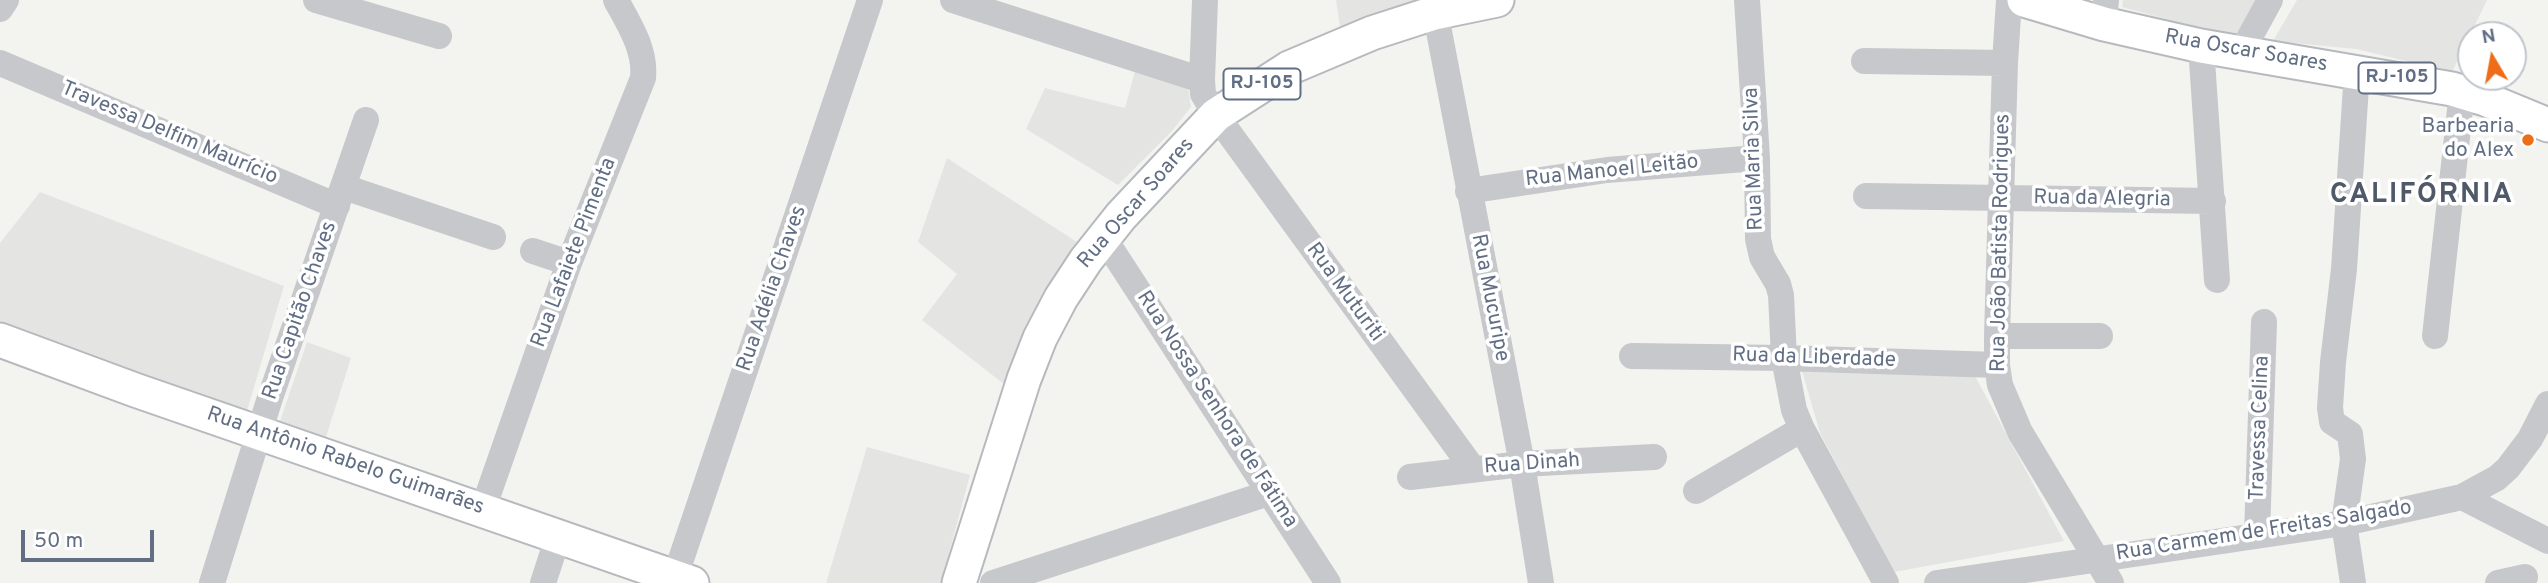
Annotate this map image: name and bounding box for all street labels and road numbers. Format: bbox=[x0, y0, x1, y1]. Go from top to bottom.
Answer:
street label: Rua Oscar Soares bbox=[2163, 25, 2329, 79]
road number: RJ-105 bbox=[2358, 62, 2436, 94]
road number: RJ-105 bbox=[1224, 68, 1300, 100]
street label: Travessa Delfim Maurício bbox=[57, 77, 281, 191]
street label: Rua Maria Silva bbox=[1740, 87, 1770, 231]
street label: Rua João Batista Rodrigues bbox=[1987, 114, 2017, 372]
street label: Rua Oscar Soares bbox=[1073, 134, 1201, 274]
street label: Rua Manoel Leitão bbox=[1524, 150, 1700, 194]
street label: Rua Lafaiete Pimenta bbox=[527, 155, 623, 351]
street label: Rua da Alegria bbox=[2033, 186, 2171, 214]
street label: Rua Adélia Chaves bbox=[733, 203, 813, 375]
street label: Rua Capitão Chaves bbox=[259, 218, 343, 404]
street label: Rua Mucuripe bbox=[1464, 232, 1514, 364]
street label: Rua Muturiti bbox=[1300, 239, 1388, 347]
street label: Rua Nossa Senhora de Fátima bbox=[1130, 287, 1302, 533]
street label: Rua da Liberdade bbox=[1732, 344, 1896, 374]
street label: Travessa Celina bbox=[2246, 355, 2276, 501]
street label: Rua Antônio Rabelo Guimarães bbox=[203, 403, 487, 521]
street label: Rua Dinah bbox=[1483, 449, 1581, 481]
street label: Rua Carmem de Freitas Salgado bbox=[2114, 496, 2414, 568]

